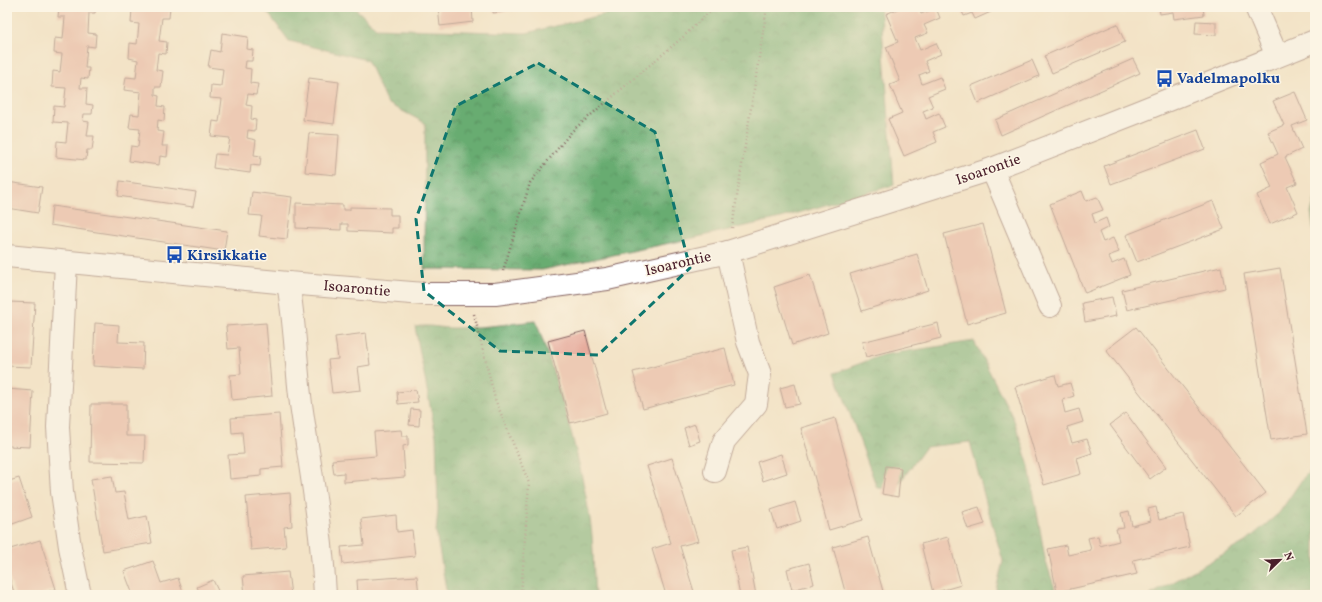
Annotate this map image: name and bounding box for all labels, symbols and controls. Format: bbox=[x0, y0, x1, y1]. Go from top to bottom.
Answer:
bus stop icon: Vadelmapolku bbox=[1154, 68, 1174, 88]
place label: Vadelmapolku bbox=[1177, 69, 1280, 90]
street label: Isoarontie bbox=[953, 150, 1024, 191]
bus stop icon: Kirsikkatie bbox=[164, 245, 184, 265]
place label: Kirsikkatie bbox=[187, 246, 267, 267]
street label: Isoarontie bbox=[643, 247, 713, 282]
street label: Isoarontie bbox=[322, 276, 391, 303]
north arrow bbox=[1260, 540, 1300, 580]
text: N bbox=[1279, 550, 1296, 563]

